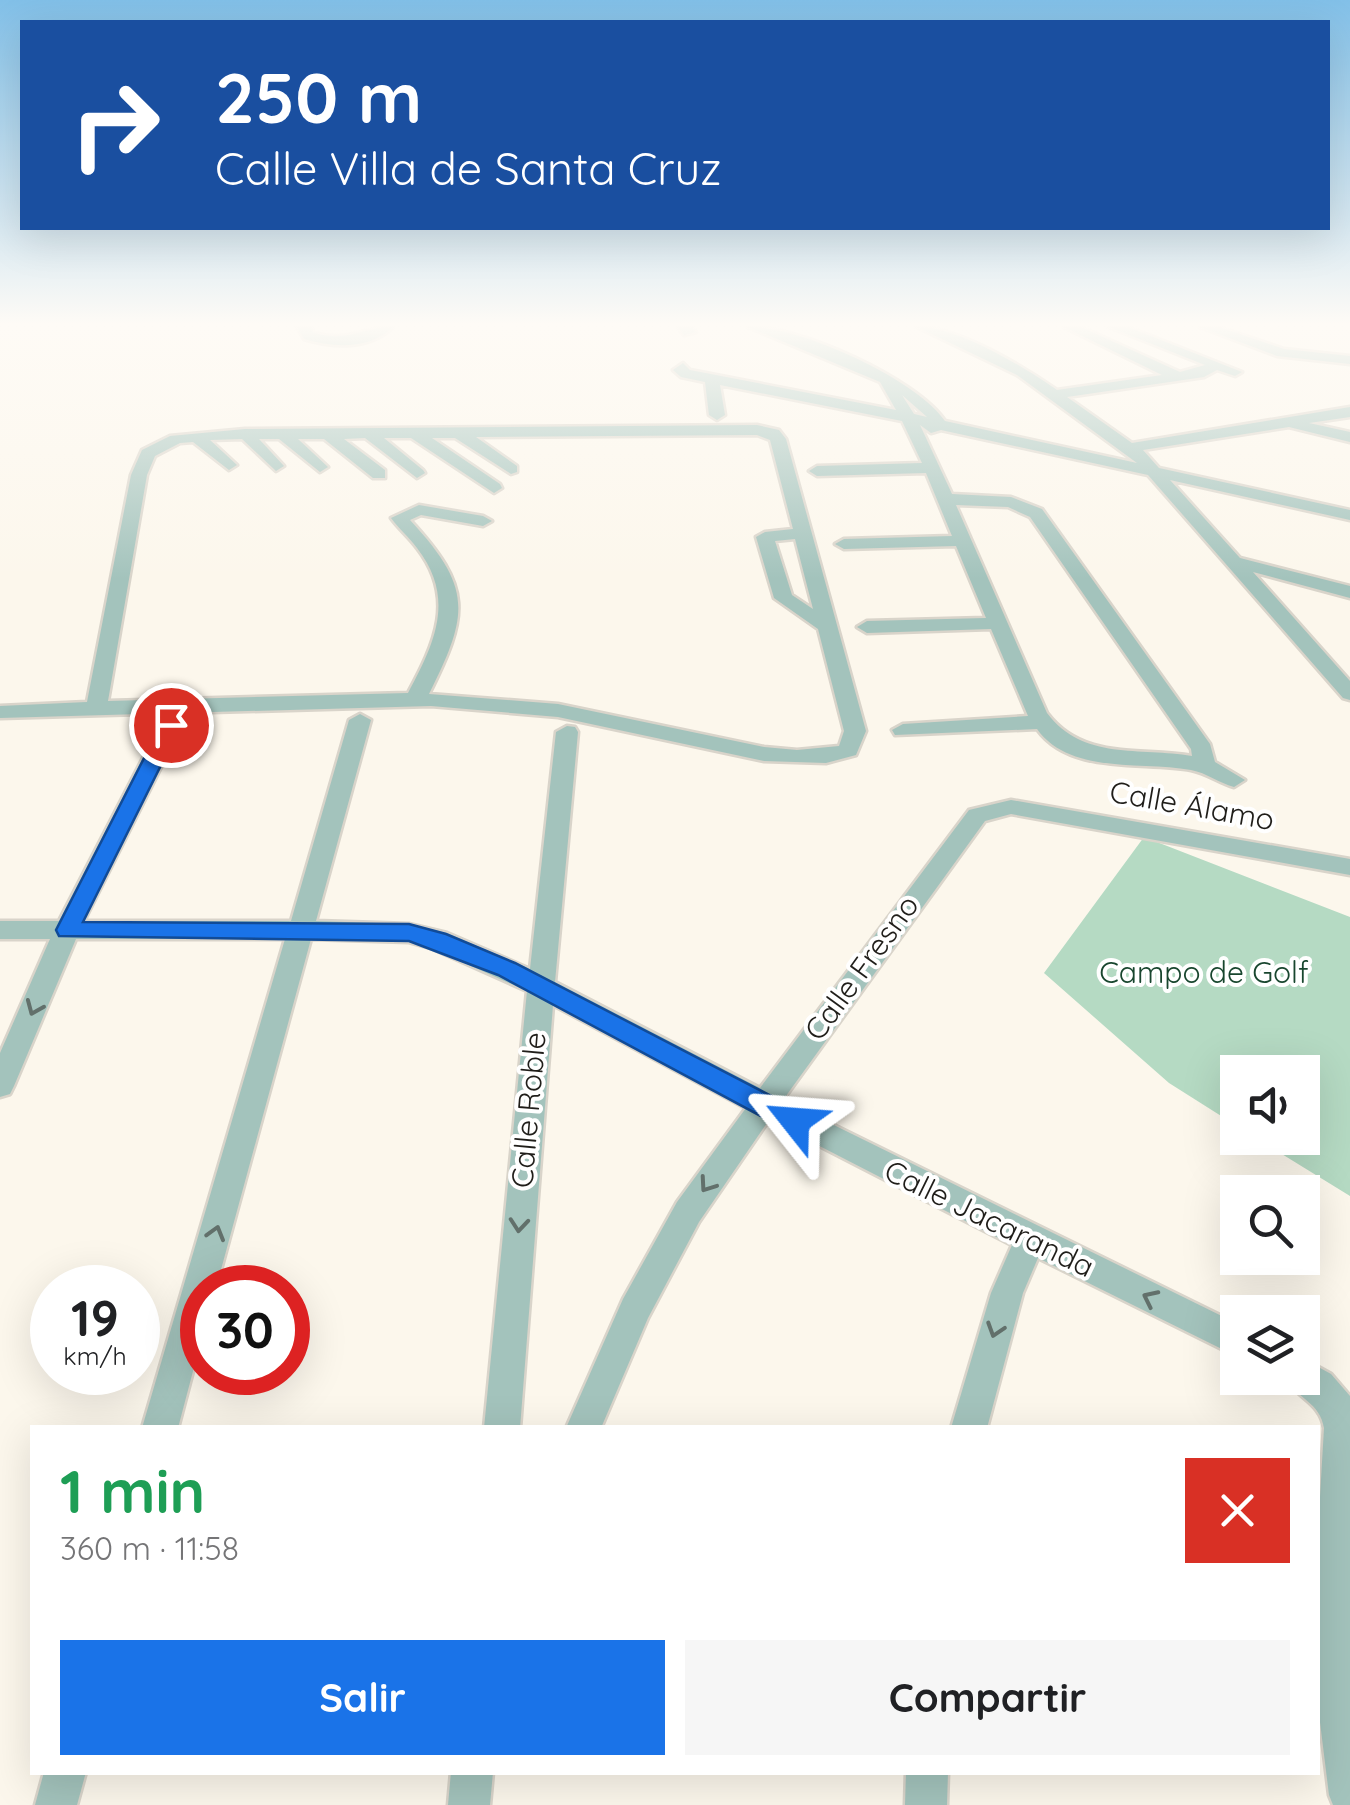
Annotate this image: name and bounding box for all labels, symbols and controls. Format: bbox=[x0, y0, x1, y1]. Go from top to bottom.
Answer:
text: 250 m bbox=[215, 53, 422, 141]
icon: right bbox=[50, 60, 180, 190]
text: Calle Villa de Santa Cruz bbox=[215, 140, 722, 196]
pin bbox=[129, 683, 214, 768]
icon: arrive bbox=[144, 698, 199, 753]
street label: Calle Álamo bbox=[1107, 772, 1277, 838]
street label: Calle Fresno bbox=[796, 887, 927, 1048]
park label: Campo de Golf bbox=[1099, 953, 1309, 991]
one-way arrow bbox=[26, 998, 46, 1016]
street label: Calle Roble bbox=[502, 1030, 554, 1189]
map controls bbox=[1220, 1055, 1320, 1395]
button: sound bbox=[1220, 1055, 1320, 1155]
position arrow bbox=[743, 1069, 847, 1173]
street label: Calle Jacaranda bbox=[878, 1151, 1100, 1285]
one-way arrow bbox=[701, 1173, 719, 1192]
button: search bbox=[1220, 1175, 1320, 1275]
one-way arrow bbox=[509, 1217, 531, 1233]
one-way arrow bbox=[205, 1225, 226, 1242]
speed limit sign: 30 bbox=[180, 1265, 310, 1395]
text: 19 bbox=[71, 1286, 119, 1349]
one-way arrow bbox=[1142, 1291, 1160, 1311]
button: layers bbox=[1220, 1295, 1320, 1395]
one-way arrow bbox=[986, 1320, 1006, 1337]
text: km/h bbox=[63, 1340, 127, 1371]
text: 1 min bbox=[60, 1453, 205, 1528]
button: close bbox=[1185, 1458, 1290, 1563]
text: 360 m · 11:58 bbox=[60, 1528, 239, 1568]
button: Salir bbox=[60, 1640, 665, 1755]
button: Compartir bbox=[685, 1640, 1290, 1755]

